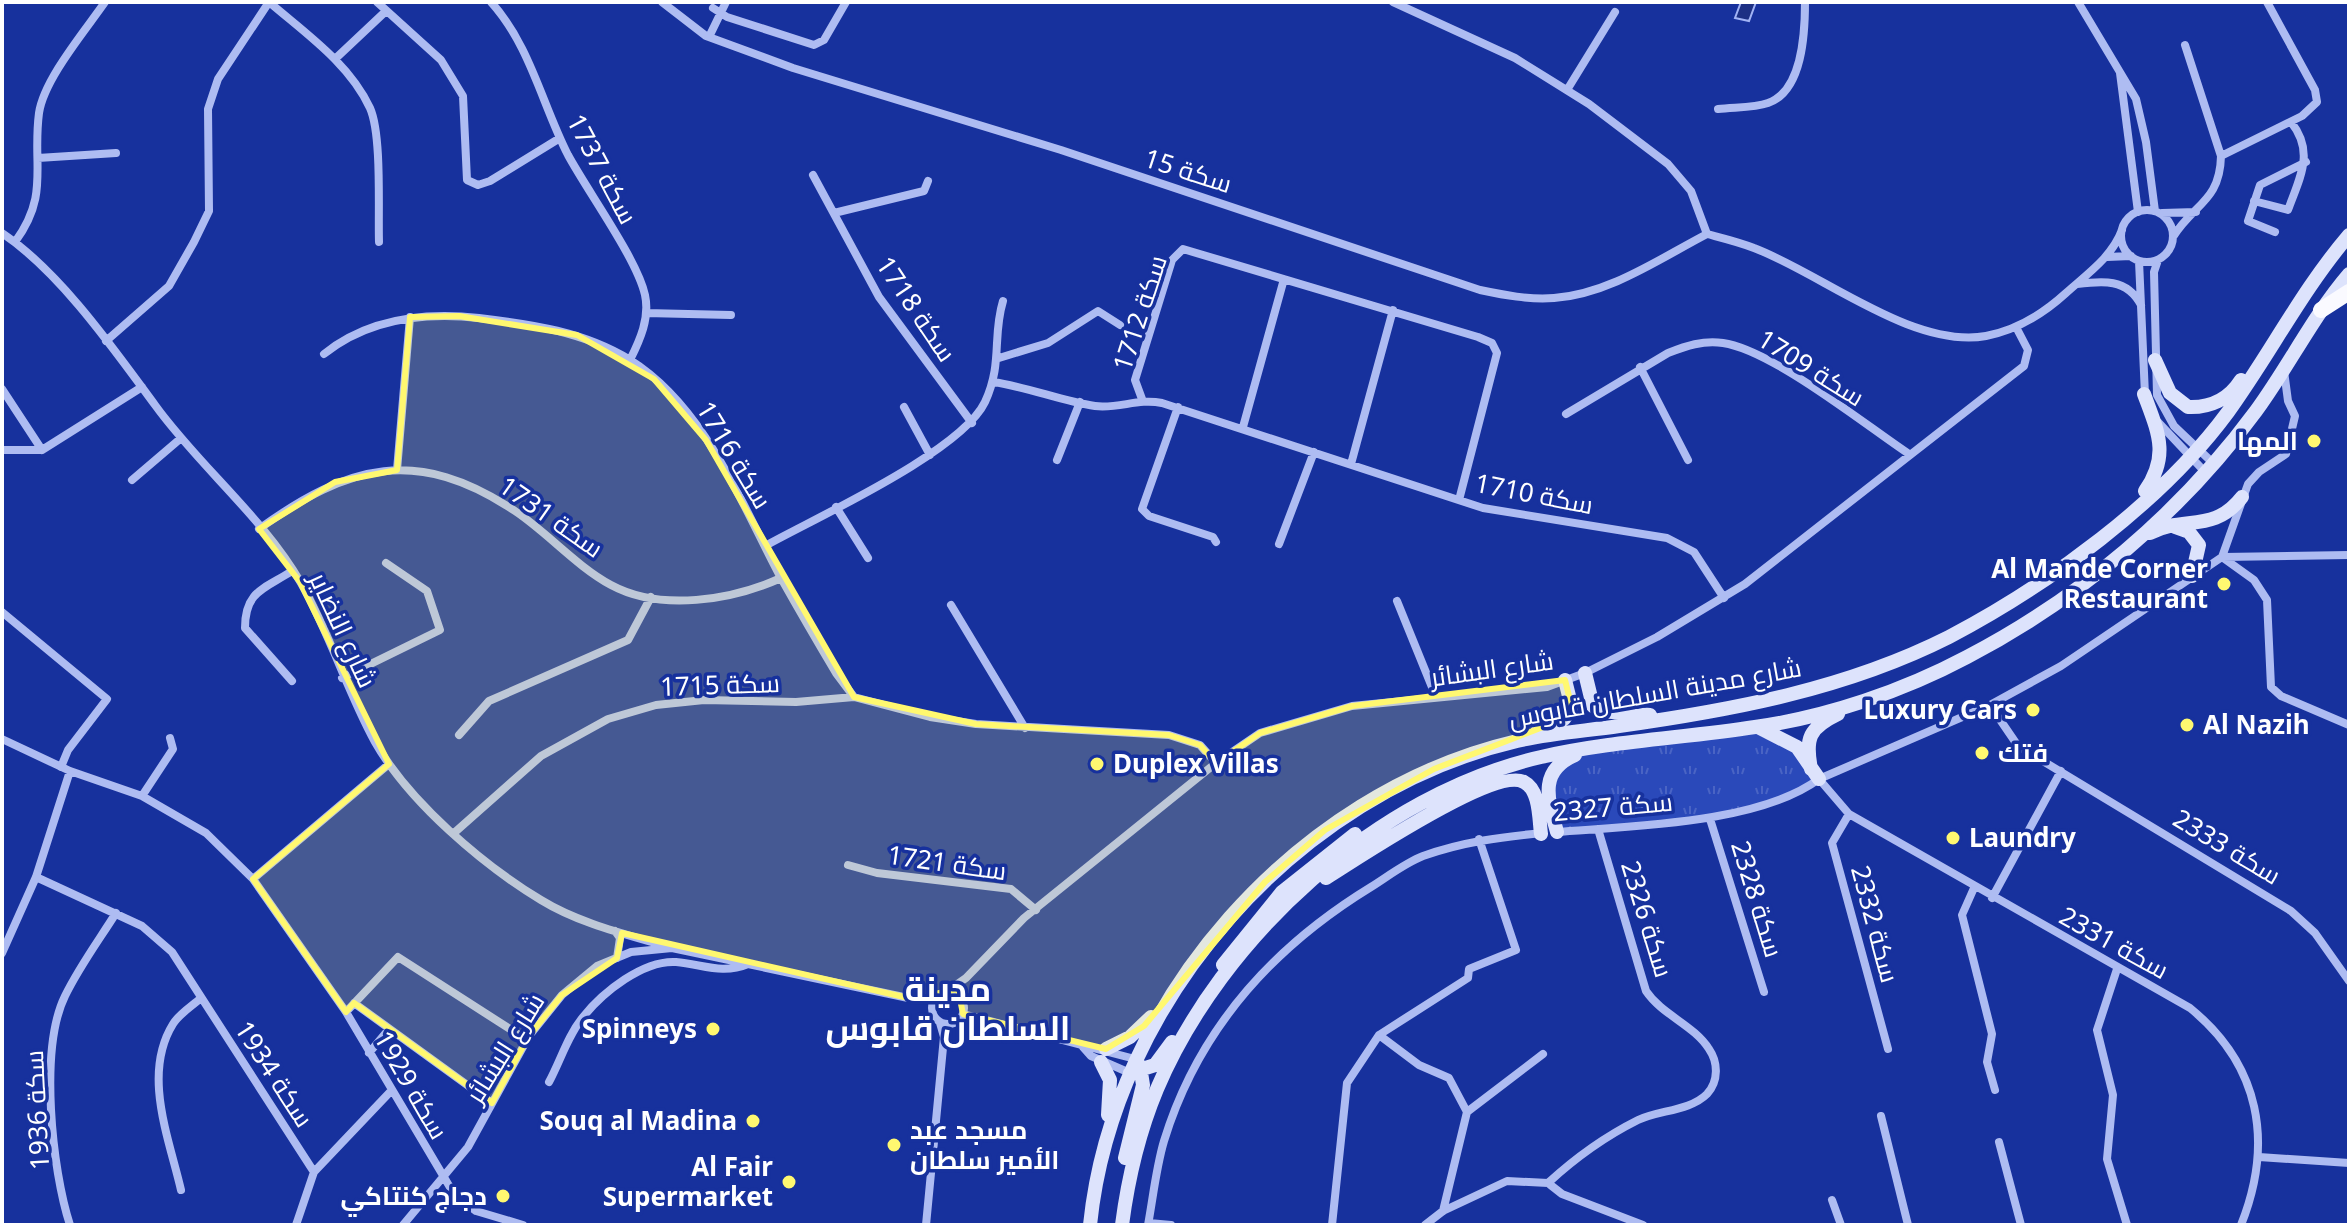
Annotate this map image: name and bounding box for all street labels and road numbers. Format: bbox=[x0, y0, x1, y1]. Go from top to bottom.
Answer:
street label: سكة 1737 bbox=[559, 107, 647, 230]
street label: سكة 15 bbox=[1140, 139, 1237, 201]
street label: سكة 1718 bbox=[868, 249, 965, 368]
street label: سكة 1712 bbox=[1103, 250, 1175, 375]
street label: سكة 1709 bbox=[1751, 320, 1872, 414]
street label: سكة 1716 bbox=[689, 394, 781, 515]
street label: سكة 1710 bbox=[1472, 464, 1596, 522]
street label: سكة 1731 bbox=[492, 467, 611, 565]
street label: شارع النضاير bbox=[301, 564, 386, 693]
street label: شارع البشائر bbox=[1426, 642, 1556, 695]
street label: شارع مدينة السلطان قابوس bbox=[1506, 649, 1804, 736]
street label: سكة 1715 bbox=[659, 664, 781, 704]
street label: سكة 2327 bbox=[1552, 783, 1674, 829]
street label: سكة 2333 bbox=[2167, 800, 2288, 892]
street label: سكة 1721 bbox=[885, 836, 1009, 888]
street label: سكة 2328 bbox=[1723, 836, 1793, 961]
street label: سكة 2326 bbox=[1613, 856, 1683, 981]
street label: سكة 2332 bbox=[1843, 861, 1909, 986]
street label: سكة 2331 bbox=[2053, 897, 2176, 987]
street label: شارع البشائر bbox=[455, 985, 552, 1111]
street label: سكة 1934 bbox=[227, 1013, 323, 1134]
street label: سكة 1929 bbox=[366, 1024, 457, 1145]
street label: سكة 1936 bbox=[15, 1049, 57, 1171]

